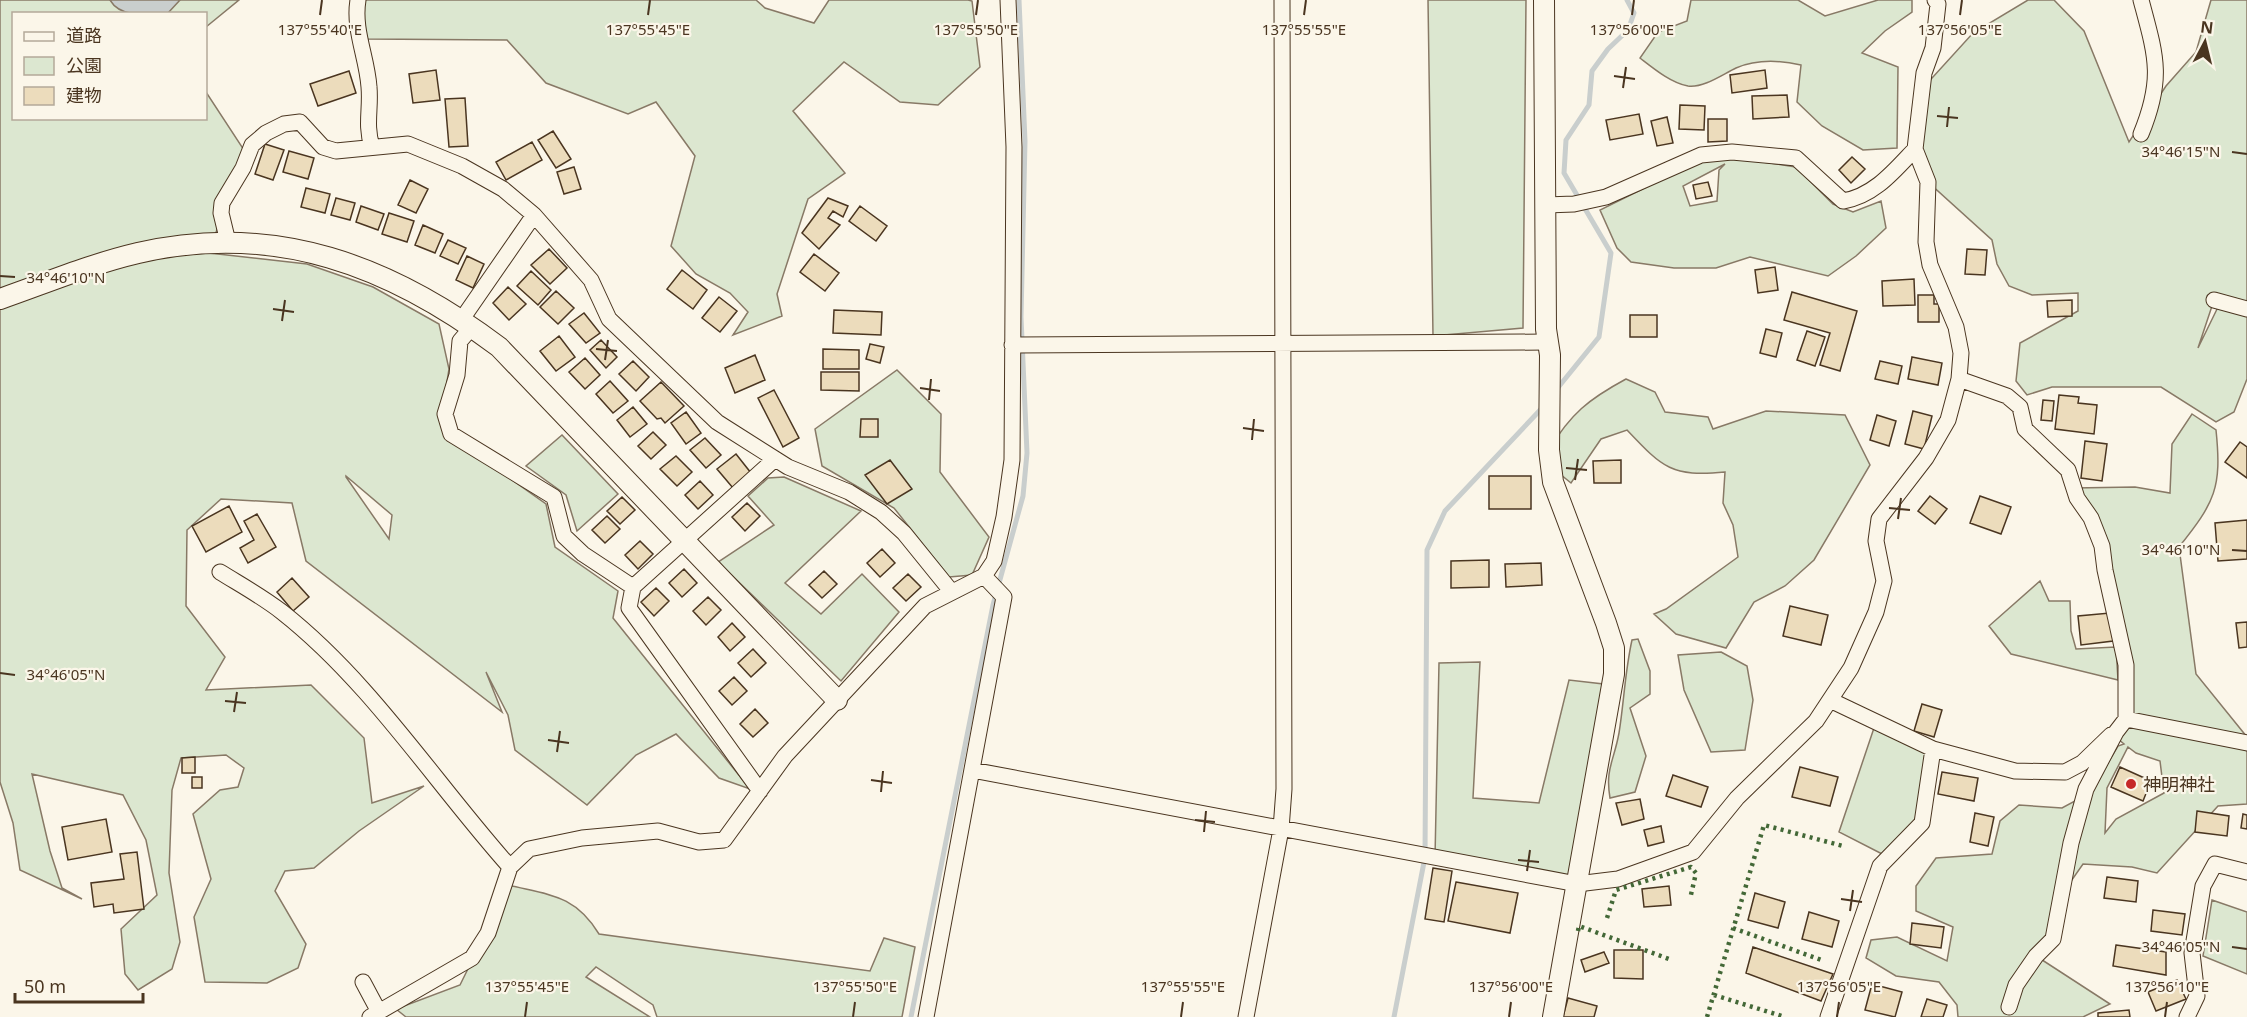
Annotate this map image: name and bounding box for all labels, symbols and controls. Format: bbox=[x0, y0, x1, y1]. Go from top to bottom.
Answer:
legend bbox=[12, 12, 207, 120]
north arrow bbox=[2175, 12, 2235, 72]
text: N bbox=[2199, 15, 2215, 39]
text: 137°55'40"E bbox=[278, 19, 362, 39]
text: 137°55'45"E bbox=[606, 19, 690, 39]
text: 137°55'50"E bbox=[934, 19, 1018, 39]
text: 137°55'55"E bbox=[1262, 19, 1346, 39]
text: 137°56'00"E bbox=[1590, 19, 1674, 39]
text: 137°56'05"E bbox=[1918, 19, 2002, 39]
text: 道路 bbox=[66, 23, 102, 47]
text: 公園 bbox=[66, 53, 102, 77]
text: 建物 bbox=[66, 83, 102, 107]
text: 34°46'15"N bbox=[2142, 141, 2220, 161]
text: 34°46'10"N bbox=[27, 267, 105, 287]
text: 34°46'10"N bbox=[2142, 539, 2220, 559]
text: 34°46'05"N bbox=[27, 664, 105, 684]
place label: 神明神社 bbox=[2143, 772, 2215, 796]
marker: 神明神社 bbox=[2124, 777, 2138, 791]
text: 34°46'05"N bbox=[2142, 936, 2220, 956]
scale bar bbox=[15, 966, 142, 1004]
text: 50 m bbox=[24, 974, 66, 998]
text: 137°55'45"E bbox=[485, 976, 569, 996]
text: 137°55'50"E bbox=[813, 976, 897, 996]
text: 137°55'55"E bbox=[1141, 976, 1225, 996]
text: 137°56'00"E bbox=[1469, 976, 1553, 996]
text: 137°56'05"E bbox=[1797, 976, 1881, 996]
text: 137°56'10"E bbox=[2125, 976, 2209, 996]

